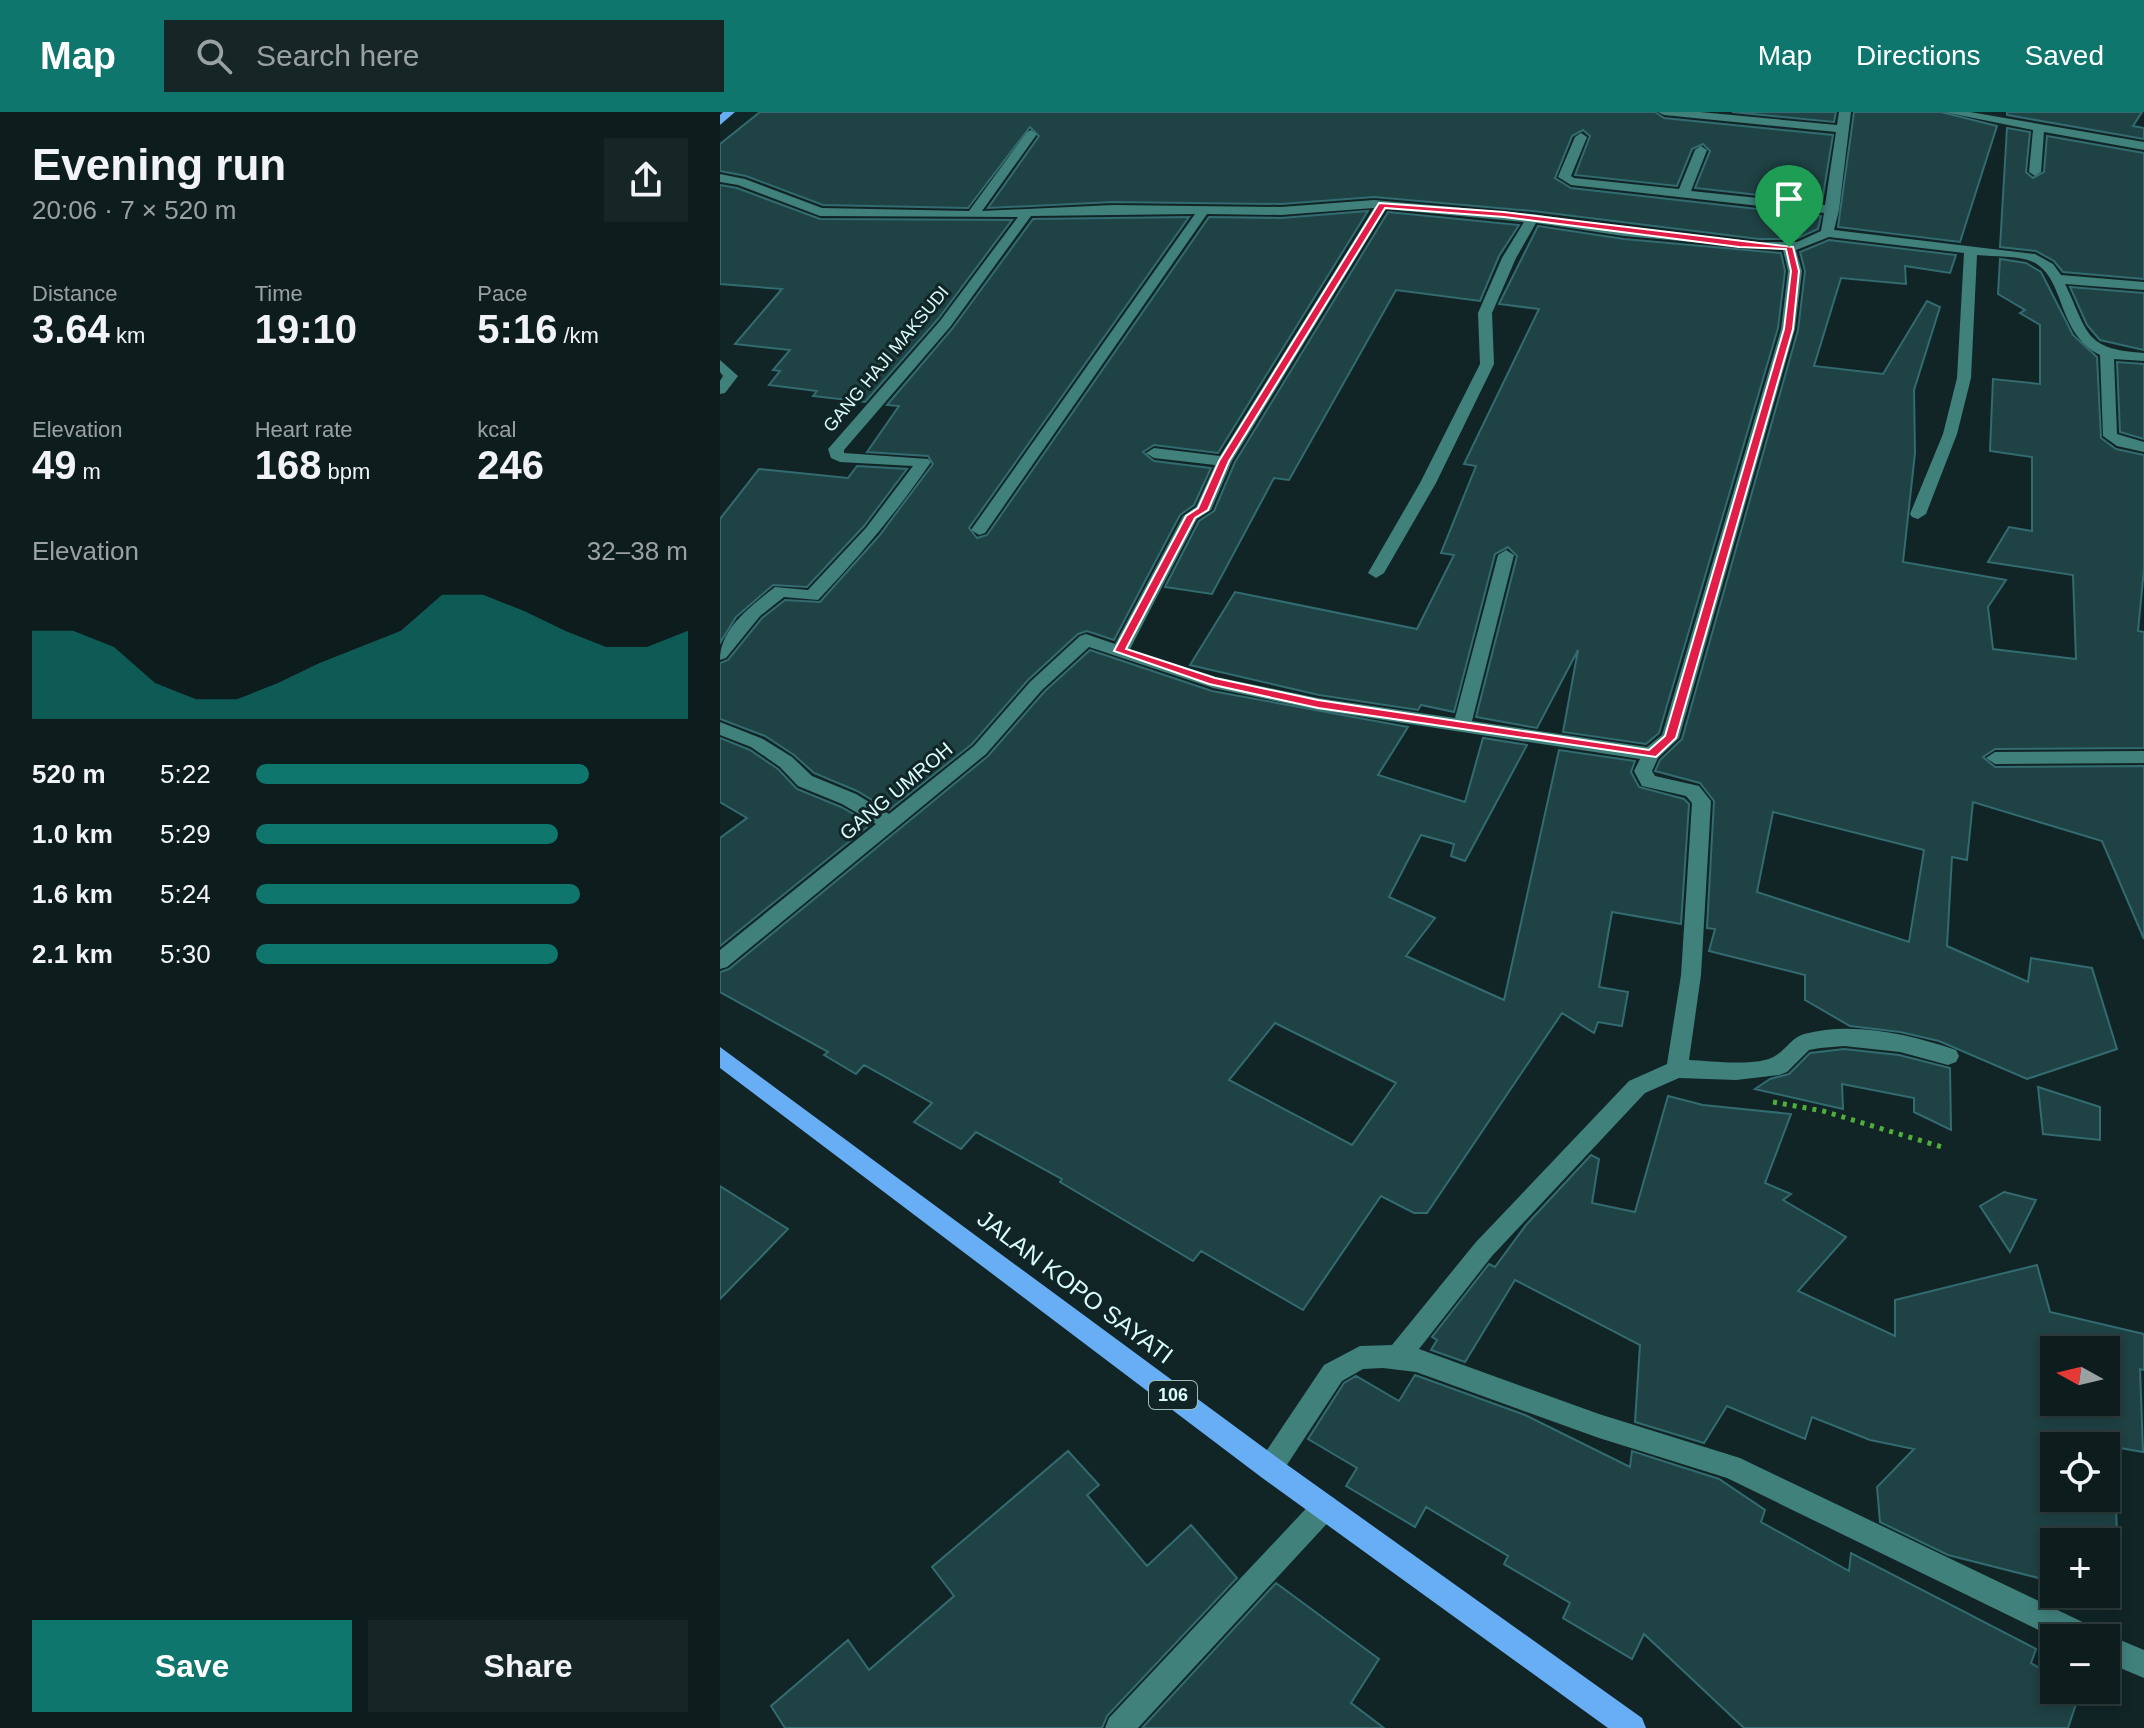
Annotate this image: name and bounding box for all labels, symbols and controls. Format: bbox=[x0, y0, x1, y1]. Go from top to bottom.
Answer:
search box bbox=[164, 20, 724, 92]
icon: search bbox=[192, 34, 236, 78]
text: Map bbox=[40, 35, 116, 77]
text: Search here bbox=[256, 39, 419, 72]
text: Map bbox=[1758, 40, 1812, 71]
text: Directions bbox=[1856, 40, 1981, 71]
text: Saved bbox=[2025, 40, 2104, 71]
button: share bbox=[604, 138, 688, 222]
text: Evening run bbox=[32, 140, 286, 189]
pin bbox=[1755, 165, 1823, 247]
icon: arrive bbox=[1767, 177, 1811, 221]
text: 20:06 · 7 × 520 m bbox=[32, 195, 237, 225]
text: Distance bbox=[32, 281, 118, 306]
text: Time bbox=[255, 281, 303, 306]
text: Pace bbox=[477, 281, 527, 306]
street label: GANG HAJI MAKSUDI bbox=[819, 282, 953, 436]
text: 3.64 bbox=[32, 307, 110, 351]
text: 19:10 bbox=[255, 307, 357, 351]
text: 5:16 bbox=[477, 307, 557, 351]
text: km bbox=[110, 323, 145, 348]
text: /km bbox=[557, 323, 599, 348]
text: Elevation bbox=[32, 417, 123, 442]
text: Heart rate bbox=[255, 417, 352, 442]
text: kcal bbox=[477, 417, 516, 442]
text: 49 bbox=[32, 443, 77, 487]
text: 168 bbox=[255, 443, 321, 487]
text: 246 bbox=[477, 443, 544, 487]
text: m bbox=[77, 459, 101, 484]
text: bpm bbox=[321, 459, 370, 484]
text: Elevation bbox=[32, 536, 139, 566]
text: 32–38 m bbox=[587, 536, 688, 566]
street label: GANG UMROH bbox=[835, 738, 957, 844]
text: 520 m bbox=[32, 759, 106, 789]
text: 5:22 bbox=[160, 759, 211, 789]
text: 1.0 km bbox=[32, 819, 113, 849]
text: 5:29 bbox=[160, 819, 211, 849]
text: 1.6 km bbox=[32, 879, 113, 909]
text: 5:24 bbox=[160, 879, 211, 909]
text: 2.1 km bbox=[32, 939, 113, 969]
text: 5:30 bbox=[160, 939, 211, 969]
street label: JALAN KOPO SAYATI bbox=[972, 1204, 1178, 1369]
north arrow bbox=[2040, 1336, 2120, 1416]
map controls bbox=[2040, 1336, 2120, 1704]
road number: 106 bbox=[1149, 1381, 1197, 1409]
button: locate bbox=[2040, 1432, 2120, 1512]
button: + bbox=[2040, 1528, 2120, 1608]
button: Save bbox=[32, 1620, 352, 1712]
button: Share bbox=[368, 1620, 688, 1712]
button: − bbox=[2040, 1624, 2120, 1704]

